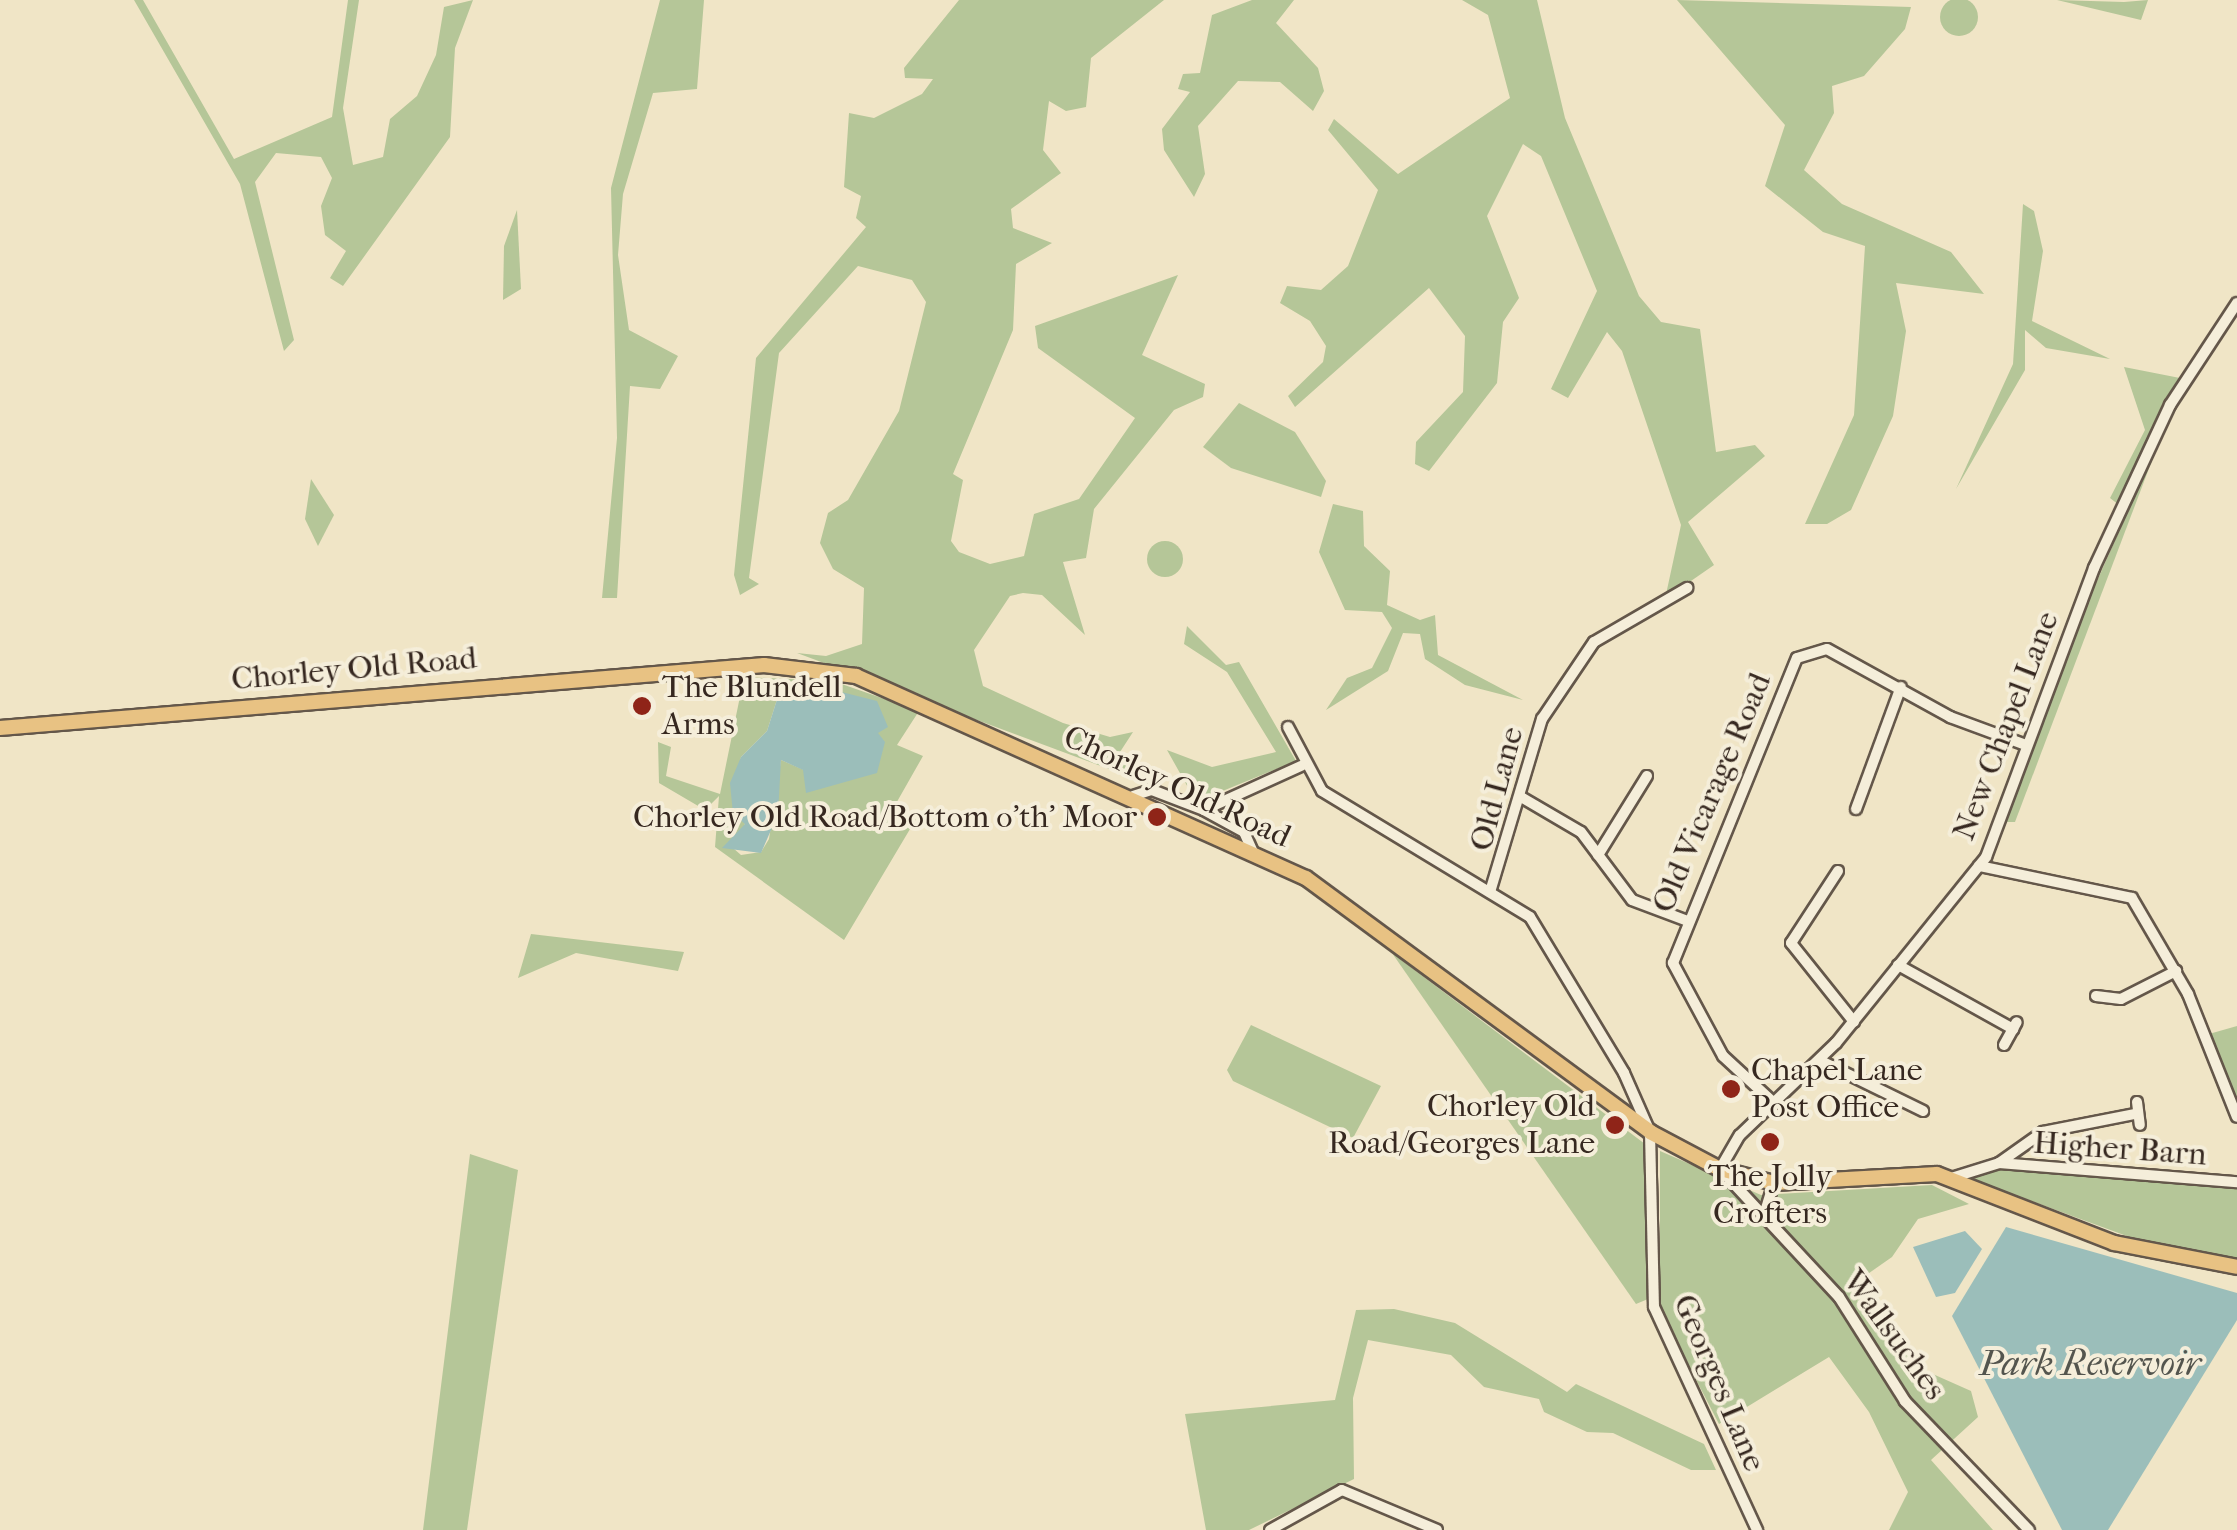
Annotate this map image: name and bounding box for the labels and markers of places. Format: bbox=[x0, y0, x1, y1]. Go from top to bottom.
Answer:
place label: The Blundell Arms bbox=[662, 669, 842, 744]
marker: The Blundell Arms bbox=[631, 695, 653, 717]
place label: Chorley Old Road/Bottom o'th' Moor bbox=[633, 798, 1137, 836]
marker: Chorley Old Road/Bottom o'th' Moor bbox=[1146, 806, 1168, 828]
place label: Chapel Lane Post Office bbox=[1751, 1052, 1923, 1127]
marker: Chapel Lane Post Office bbox=[1720, 1078, 1742, 1100]
place label: Chorley Old Road/Georges Lane bbox=[1328, 1088, 1595, 1163]
marker: Chorley Old Road/Georges Lane bbox=[1604, 1114, 1626, 1136]
marker: The Jolly Crofters bbox=[1759, 1131, 1781, 1153]
place label: The Jolly Crofters bbox=[1708, 1158, 1832, 1233]

